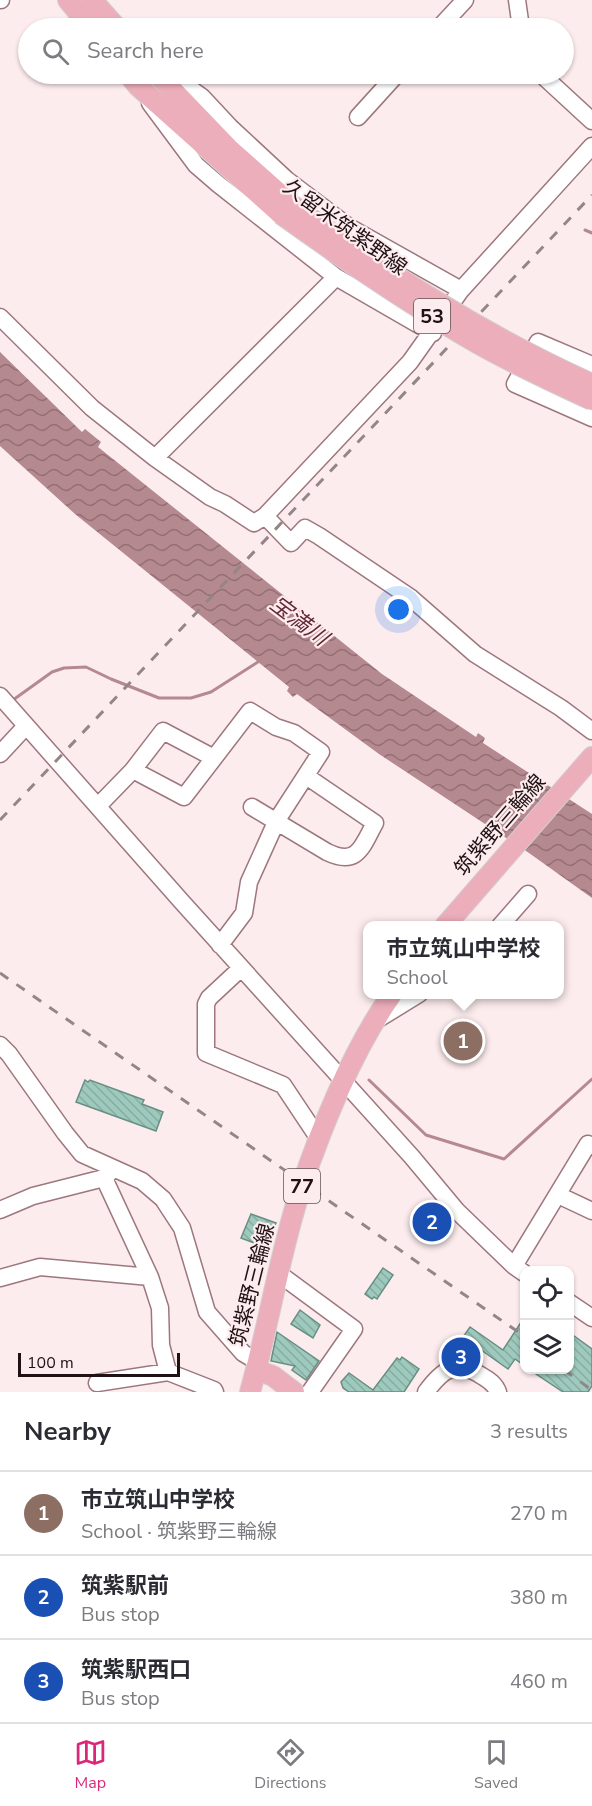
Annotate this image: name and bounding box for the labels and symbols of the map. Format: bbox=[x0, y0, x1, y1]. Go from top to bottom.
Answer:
street label: 久留米筑紫野線 bbox=[277, 172, 413, 282]
road number: 53 bbox=[414, 299, 450, 333]
water label: 宝満川 bbox=[264, 589, 336, 654]
your location bbox=[384, 595, 413, 624]
street label: 筑紫野三輪線 bbox=[448, 768, 552, 882]
pin: 1 bbox=[444, 1018, 482, 1064]
road number: 77 bbox=[284, 1169, 320, 1203]
pin: 2 bbox=[412, 1200, 452, 1244]
street label: 筑紫野三輪線 bbox=[223, 1220, 281, 1350]
pin: 3 bbox=[442, 1334, 480, 1380]
scale bar bbox=[18, 1350, 180, 1378]

